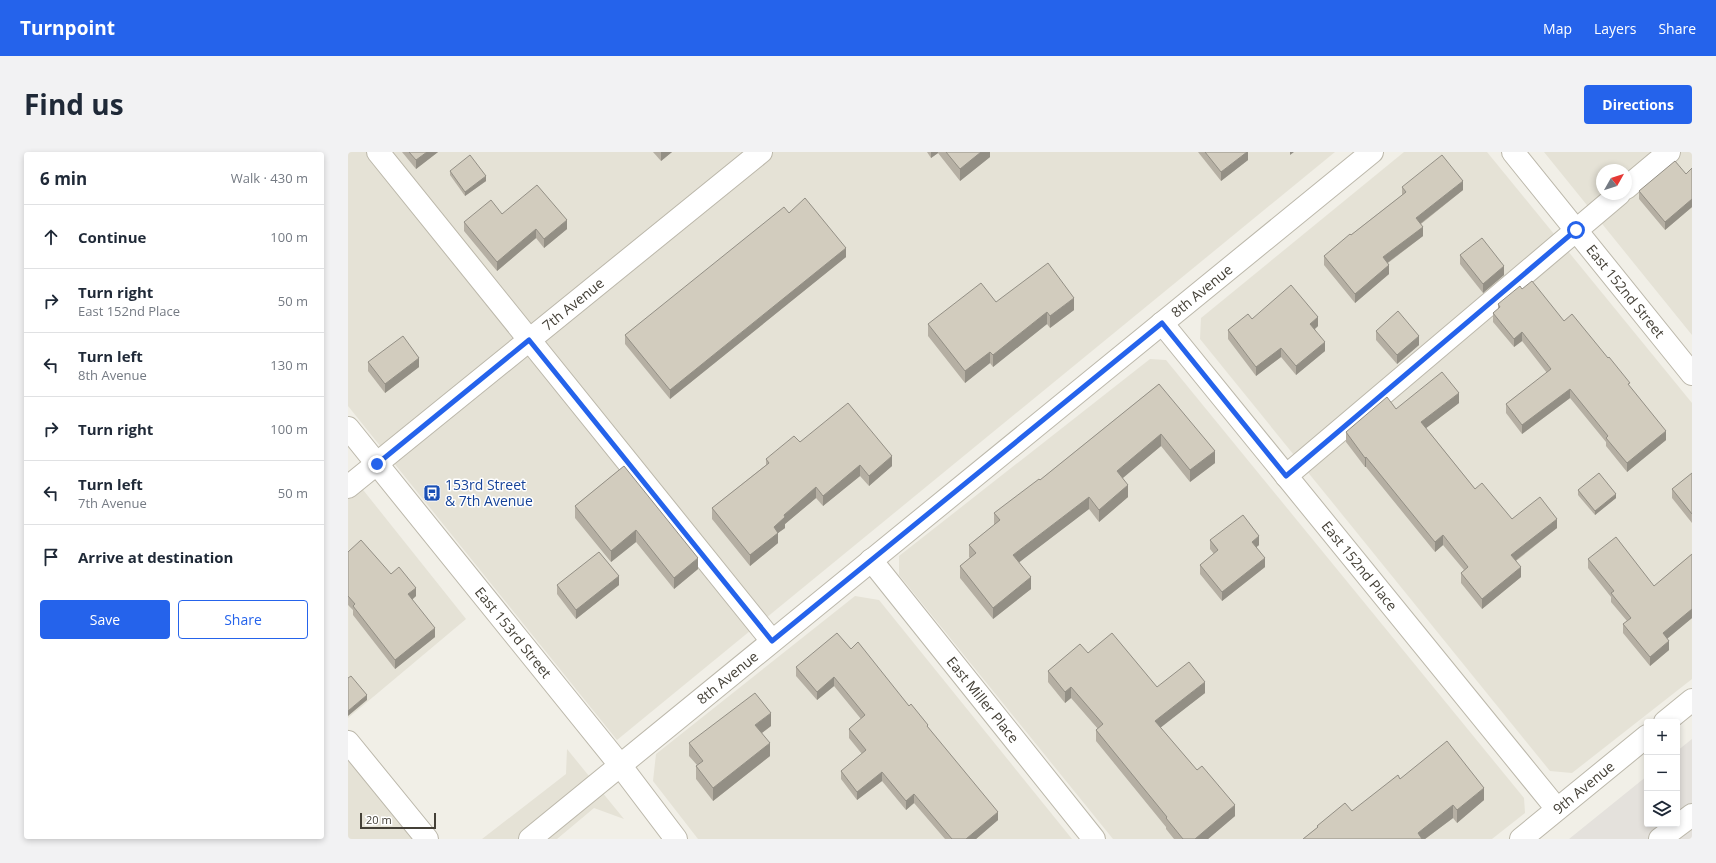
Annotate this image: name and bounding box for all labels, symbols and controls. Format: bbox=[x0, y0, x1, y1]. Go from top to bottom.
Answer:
text: Turnpoint bbox=[20, 15, 115, 41]
text: Map bbox=[1543, 19, 1572, 38]
text: Layers bbox=[1594, 19, 1636, 38]
text: Share bbox=[1658, 19, 1696, 38]
text: Find us bbox=[24, 85, 124, 123]
button: Directions bbox=[1584, 85, 1692, 124]
north arrow bbox=[1596, 164, 1632, 200]
text: 6 min bbox=[40, 167, 87, 190]
text: Walk · 430 m bbox=[231, 169, 308, 187]
route start bbox=[1567, 221, 1585, 239]
icon: ahead bbox=[40, 226, 62, 248]
text: Continue bbox=[78, 227, 146, 247]
text: 100 m bbox=[270, 228, 308, 246]
street label: East 152nd Street bbox=[1582, 240, 1669, 342]
street label: 8th Avenue bbox=[1167, 260, 1236, 321]
street label: 7th Avenue bbox=[538, 273, 608, 335]
text: Turn right bbox=[78, 282, 153, 302]
icon: right bbox=[40, 290, 62, 312]
text: 50 m bbox=[278, 292, 308, 310]
text: East 152nd Place bbox=[78, 302, 180, 320]
text: Turn left bbox=[78, 346, 143, 366]
icon: left bbox=[40, 354, 62, 376]
text: 130 m bbox=[270, 356, 308, 374]
text: 8th Avenue bbox=[78, 366, 147, 384]
icon: right bbox=[40, 418, 62, 440]
text: Turn right bbox=[78, 419, 153, 439]
text: 100 m bbox=[270, 420, 308, 438]
route end bbox=[368, 455, 386, 473]
text: Turn left bbox=[78, 474, 143, 494]
place label: 153rd Street & 7th Avenue bbox=[445, 475, 533, 510]
icon: left bbox=[40, 482, 62, 504]
bus stop icon: 153rd Street & 7th Avenue bbox=[422, 483, 442, 503]
text: 50 m bbox=[278, 484, 308, 502]
text: 7th Avenue bbox=[78, 494, 147, 512]
street label: East 152nd Place bbox=[1318, 517, 1402, 614]
icon: arrive bbox=[40, 546, 62, 568]
text: Arrive at destination bbox=[78, 547, 233, 567]
street label: East 153rd Street bbox=[471, 583, 556, 682]
button: Save bbox=[40, 600, 170, 639]
button: Share bbox=[178, 600, 308, 639]
street label: 8th Avenue bbox=[693, 647, 762, 708]
street label: East Miller Place bbox=[943, 652, 1024, 747]
map controls bbox=[1644, 719, 1680, 827]
button: + bbox=[1644, 719, 1680, 755]
button: − bbox=[1644, 755, 1680, 791]
street label: 9th Avenue bbox=[1549, 756, 1618, 818]
button: layers bbox=[1644, 791, 1680, 827]
scale bar bbox=[360, 811, 436, 830]
text: 20 m bbox=[366, 812, 392, 827]

